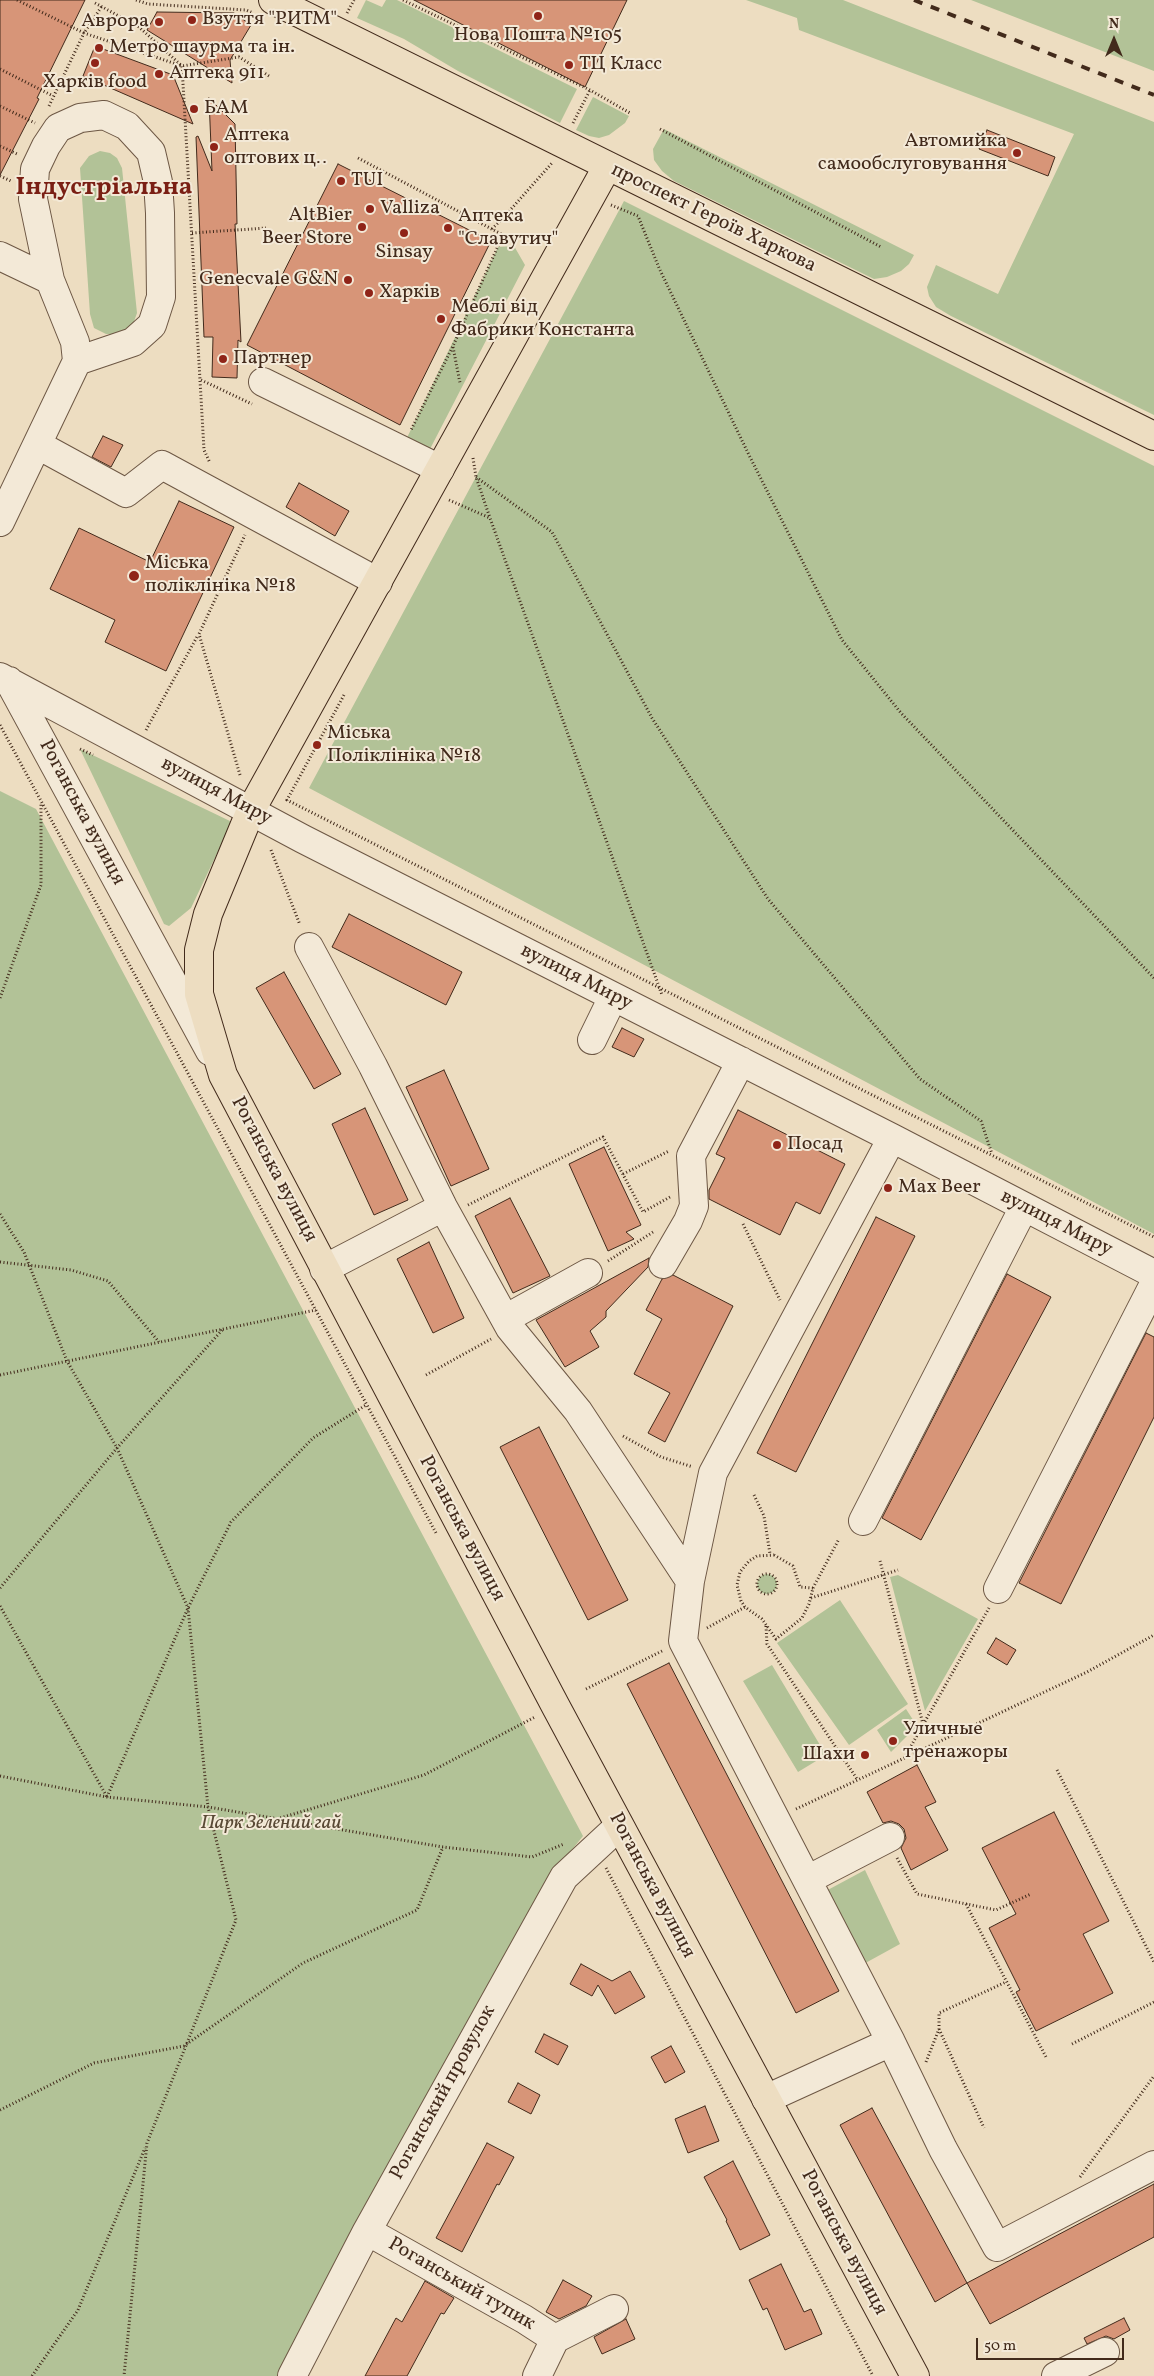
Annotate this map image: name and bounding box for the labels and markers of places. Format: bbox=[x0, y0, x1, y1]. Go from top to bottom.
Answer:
place label: Взуття "РИТМ" bbox=[202, 8, 337, 32]
place label: Аврора bbox=[81, 10, 149, 34]
marker: Нова Пошта №105 bbox=[532, 10, 544, 22]
marker: Взуття "РИТМ" bbox=[186, 14, 198, 26]
marker: Аврора bbox=[153, 16, 165, 28]
place label: Нова Пошта №105 bbox=[454, 24, 622, 48]
place label: Метро шаурма та ін. bbox=[109, 36, 295, 60]
marker: Метро шаурма та ін. bbox=[93, 42, 105, 54]
place label: ТЦ Класс bbox=[579, 53, 662, 77]
marker: Харкiв food bbox=[89, 57, 101, 69]
marker: ТЦ Класс bbox=[563, 59, 575, 71]
place label: Аптека 911 bbox=[169, 62, 265, 86]
marker: Аптека 911 bbox=[153, 68, 165, 80]
place label: Харкiв food bbox=[43, 71, 147, 95]
place label: БАМ bbox=[204, 97, 248, 121]
marker: БАМ bbox=[188, 103, 200, 115]
place label: Аптека оптових ц‥ bbox=[224, 124, 327, 171]
place label: Автомийка самообслуговування bbox=[818, 130, 1007, 177]
marker: Аптека оптових ц‥ bbox=[208, 141, 220, 153]
marker: Автомийка самообслуговування bbox=[1011, 147, 1023, 159]
place label: TUI bbox=[351, 169, 383, 193]
marker: TUI bbox=[335, 175, 347, 187]
place label: Valliza bbox=[380, 197, 440, 221]
marker: Valliza bbox=[364, 203, 376, 215]
place label: AltBier Beer Store bbox=[262, 204, 352, 251]
place label: Аптека "Славутич" bbox=[458, 205, 558, 252]
marker: AltBier Beer Store bbox=[356, 221, 368, 233]
marker: Аптека "Славутич" bbox=[442, 222, 454, 234]
marker: Sinsay bbox=[398, 227, 410, 239]
place label: Sinsay bbox=[375, 241, 433, 265]
place label: Genecvale G&N bbox=[199, 268, 338, 292]
marker: Genecvale G&N bbox=[342, 274, 354, 286]
place label: Харків bbox=[379, 281, 440, 305]
marker: Харків bbox=[363, 287, 375, 299]
place label: Меблі від Фабрики Константа bbox=[451, 296, 635, 343]
marker: Меблі від Фабрики Константа bbox=[435, 313, 447, 325]
place label: Партнер bbox=[233, 347, 312, 371]
marker: Партнер bbox=[217, 353, 229, 365]
place label: Міська поліклініка №18 bbox=[145, 552, 296, 599]
marker: Міська поліклініка №18 bbox=[127, 569, 141, 583]
place label: Міська Поліклініка №18 bbox=[327, 722, 481, 769]
marker: Міська Поліклініка №18 bbox=[311, 739, 323, 751]
place label: Посад bbox=[787, 1133, 843, 1157]
marker: Посад bbox=[771, 1139, 783, 1151]
place label: Max Beer bbox=[898, 1176, 981, 1200]
marker: Max Beer bbox=[882, 1182, 894, 1194]
place label: Уличные тренажоры bbox=[903, 1718, 1008, 1765]
marker: Уличные тренажоры bbox=[887, 1735, 899, 1747]
place label: Шахи bbox=[802, 1743, 855, 1767]
marker: Шахи bbox=[859, 1749, 871, 1761]

